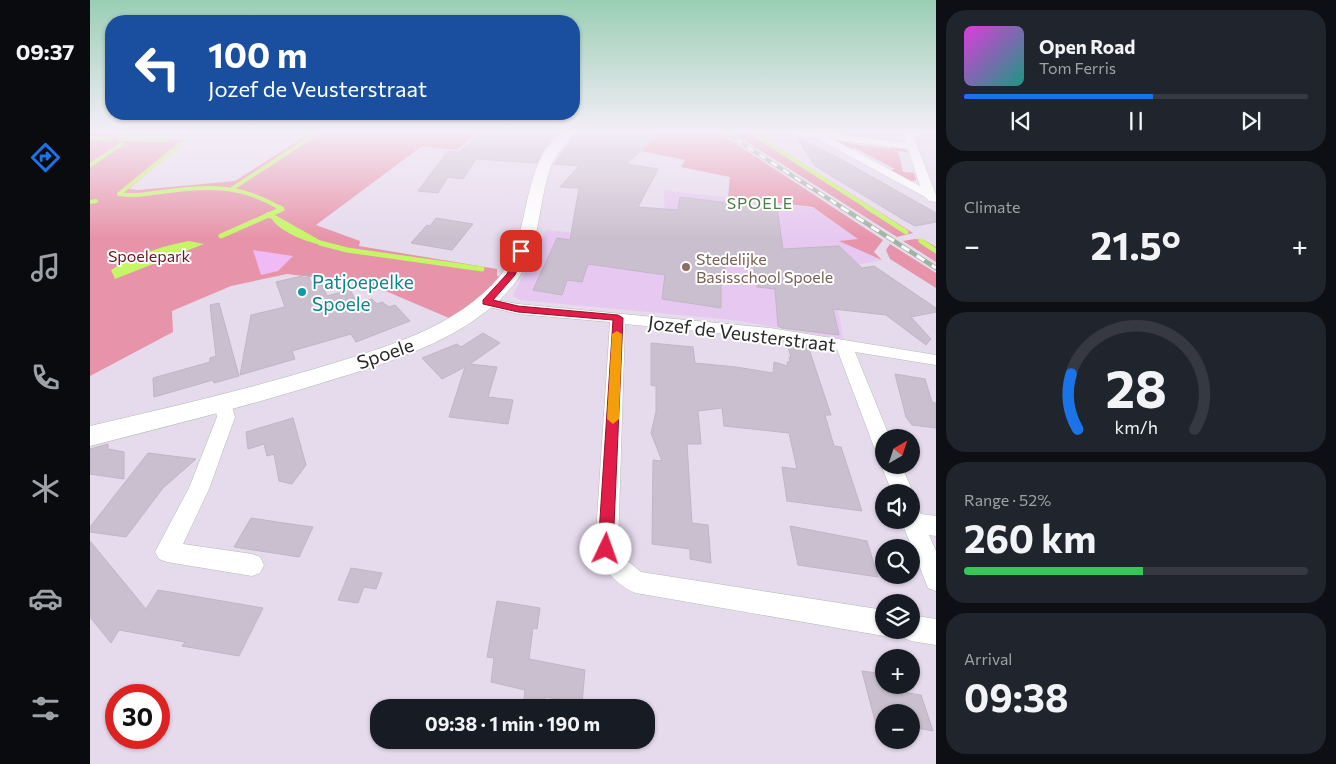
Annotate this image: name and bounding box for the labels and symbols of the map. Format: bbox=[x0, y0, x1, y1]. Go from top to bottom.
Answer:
district label: SPOELE bbox=[727, 193, 793, 212]
pin bbox=[500, 230, 542, 272]
park label: Spoelepark bbox=[108, 246, 190, 265]
place label: Stedelijke Basisschool Spoele bbox=[696, 249, 833, 286]
marker: Stedelijke Basisschool Spoele bbox=[680, 261, 692, 273]
place label: Patjoepelke Spoele bbox=[312, 270, 414, 315]
marker: Patjoepelke Spoele bbox=[296, 286, 308, 298]
street label: Jozef de Veusterstraat bbox=[647, 310, 838, 356]
street label: Spoele bbox=[354, 333, 416, 373]
north arrow bbox=[875, 429, 920, 474]
position arrow bbox=[579, 522, 631, 574]
speed limit sign: 30 bbox=[105, 684, 170, 749]

